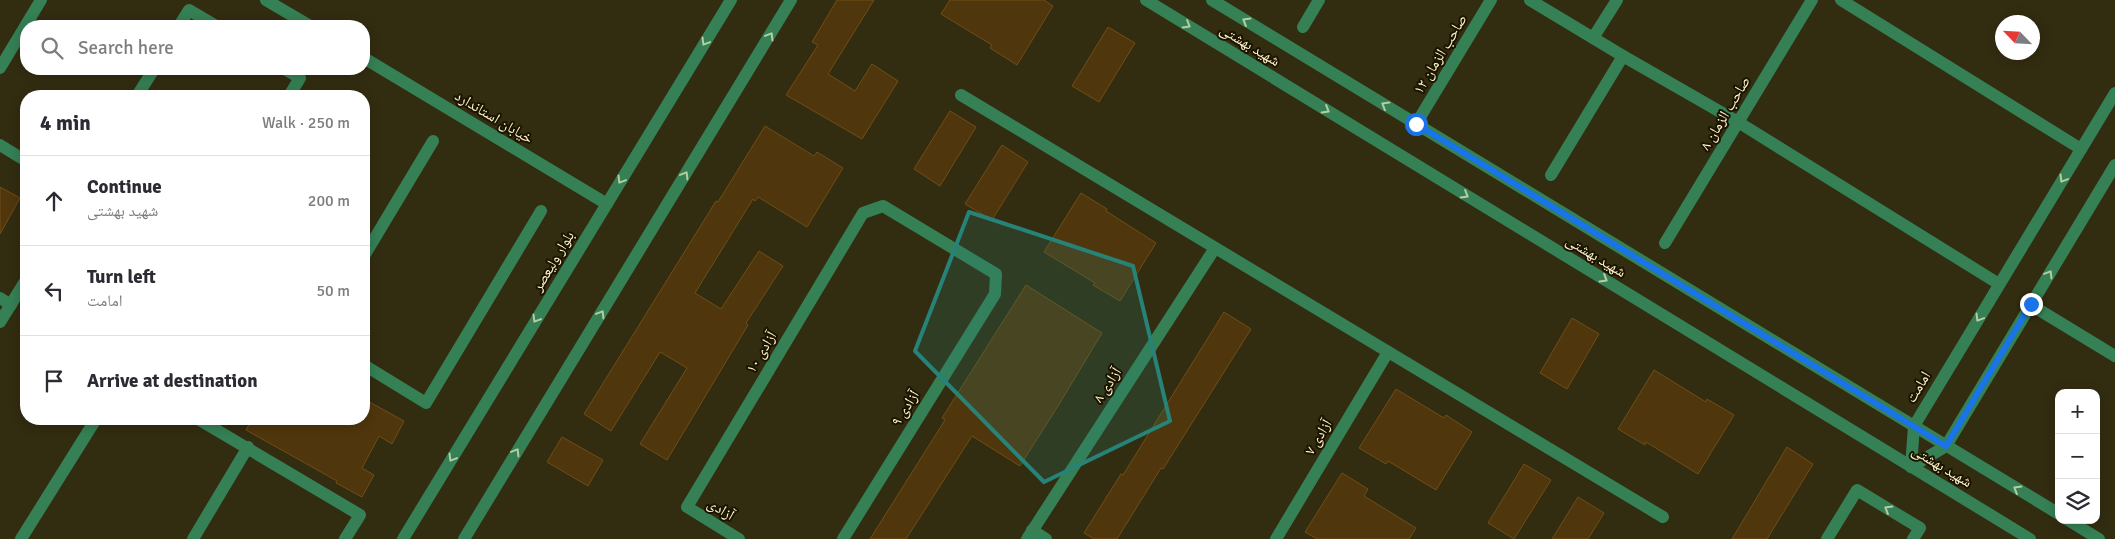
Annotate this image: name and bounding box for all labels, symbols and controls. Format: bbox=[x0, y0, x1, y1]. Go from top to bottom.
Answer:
street label: صاحب الزمان ۱۲ bbox=[1409, 11, 1472, 98]
north arrow bbox=[1995, 15, 2040, 60]
one-way arrow bbox=[1242, 17, 1251, 27]
one-way arrow bbox=[1182, 19, 1191, 29]
search box bbox=[20, 20, 370, 75]
street label: شهید بهشتی bbox=[1216, 20, 1283, 71]
one-way arrow bbox=[763, 32, 773, 41]
icon: search bbox=[38, 34, 66, 62]
text: Search here bbox=[78, 36, 174, 60]
one-way arrow bbox=[702, 36, 712, 45]
street label: صاحب الزمان ۸ bbox=[1696, 73, 1755, 154]
street label: خیابان استاندارد bbox=[451, 87, 537, 149]
one-way arrow bbox=[1381, 102, 1390, 112]
one-way arrow bbox=[1320, 104, 1330, 113]
text: 4 min bbox=[40, 110, 91, 136]
text: Walk · 250 m bbox=[262, 113, 350, 133]
route start bbox=[1405, 113, 1428, 136]
one-way arrow bbox=[679, 171, 689, 180]
one-way arrow bbox=[2059, 174, 2069, 183]
text: Continue bbox=[87, 175, 162, 199]
one-way arrow bbox=[617, 175, 627, 184]
icon: ahead bbox=[40, 187, 68, 215]
one-way arrow bbox=[1459, 188, 1468, 198]
text: 200 m bbox=[308, 191, 350, 211]
text: شهید بهشتی bbox=[87, 201, 158, 221]
street label: بلوار ولیعصر bbox=[528, 228, 578, 295]
street label: شهید بهشتی bbox=[1562, 231, 1629, 282]
text: Turn left bbox=[87, 265, 156, 289]
one-way arrow bbox=[2043, 270, 2053, 279]
one-way arrow bbox=[1598, 273, 1607, 283]
icon: left bbox=[40, 277, 68, 305]
text: 50 m bbox=[316, 281, 350, 301]
text: امامت bbox=[87, 291, 123, 311]
route end bbox=[2020, 293, 2043, 316]
one-way arrow bbox=[594, 310, 604, 319]
one-way arrow bbox=[1975, 313, 1985, 322]
one-way arrow bbox=[533, 314, 543, 323]
street label: آزادی ۱۰ bbox=[742, 327, 782, 377]
street label: آزادی ۸ bbox=[1089, 363, 1127, 407]
icon: arrive bbox=[40, 367, 68, 395]
street label: امامت bbox=[1902, 368, 1934, 406]
text: Arrive at destination bbox=[87, 369, 258, 393]
street label: آزادی ۹ bbox=[887, 386, 924, 430]
map controls bbox=[2055, 389, 2100, 524]
button: + bbox=[2055, 389, 2100, 434]
street label: آزادی ۷ bbox=[1300, 415, 1337, 459]
button: − bbox=[2055, 434, 2100, 479]
street label: شهید بهشتی bbox=[1908, 441, 1975, 492]
one-way arrow bbox=[510, 449, 520, 458]
one-way arrow bbox=[449, 453, 459, 462]
button: layers bbox=[2055, 479, 2100, 524]
one-way arrow bbox=[2014, 486, 2023, 496]
street label: آزادی bbox=[704, 494, 739, 525]
one-way arrow bbox=[1885, 506, 1894, 516]

